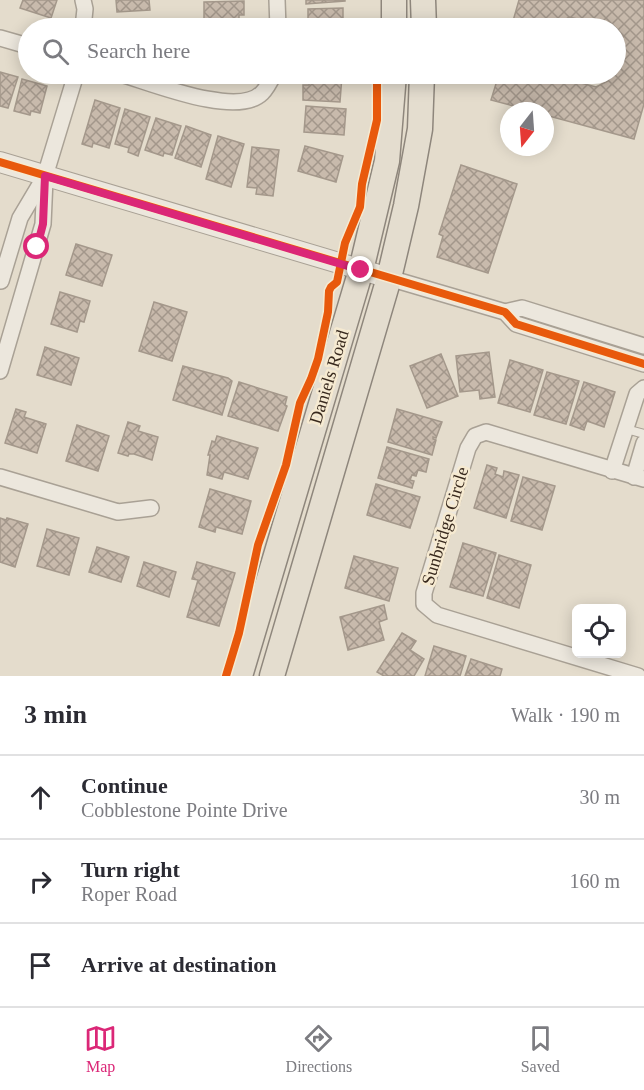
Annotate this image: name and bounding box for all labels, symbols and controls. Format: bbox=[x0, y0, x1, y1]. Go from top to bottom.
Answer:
search box bbox=[18, 18, 626, 84]
icon: search bbox=[39, 35, 72, 68]
text: Search here bbox=[87, 38, 190, 63]
north arrow bbox=[500, 102, 554, 156]
route start bbox=[23, 233, 49, 259]
route end bbox=[347, 256, 373, 282]
street label: Daniels Road bbox=[305, 327, 353, 427]
street label: Sunbridge Circle bbox=[418, 465, 472, 587]
map controls bbox=[572, 604, 626, 658]
button: locate bbox=[572, 604, 626, 658]
text: 3 min bbox=[24, 700, 87, 729]
text: Walk · 190 m bbox=[511, 704, 620, 726]
text: Continue bbox=[81, 773, 168, 798]
icon: ahead bbox=[24, 781, 57, 814]
text: 30 m bbox=[579, 786, 620, 808]
text: Cobblestone Pointe Drive bbox=[81, 799, 288, 821]
text: Turn right bbox=[81, 857, 180, 882]
icon: right bbox=[24, 865, 57, 898]
text: 160 m bbox=[569, 870, 620, 892]
text: Roper Road bbox=[81, 883, 177, 905]
icon: arrive bbox=[24, 949, 57, 982]
text: Arrive at destination bbox=[81, 952, 277, 977]
tab: Map bbox=[84, 1022, 117, 1076]
tab: Directions bbox=[286, 1022, 352, 1076]
tab: Saved bbox=[521, 1022, 560, 1076]

